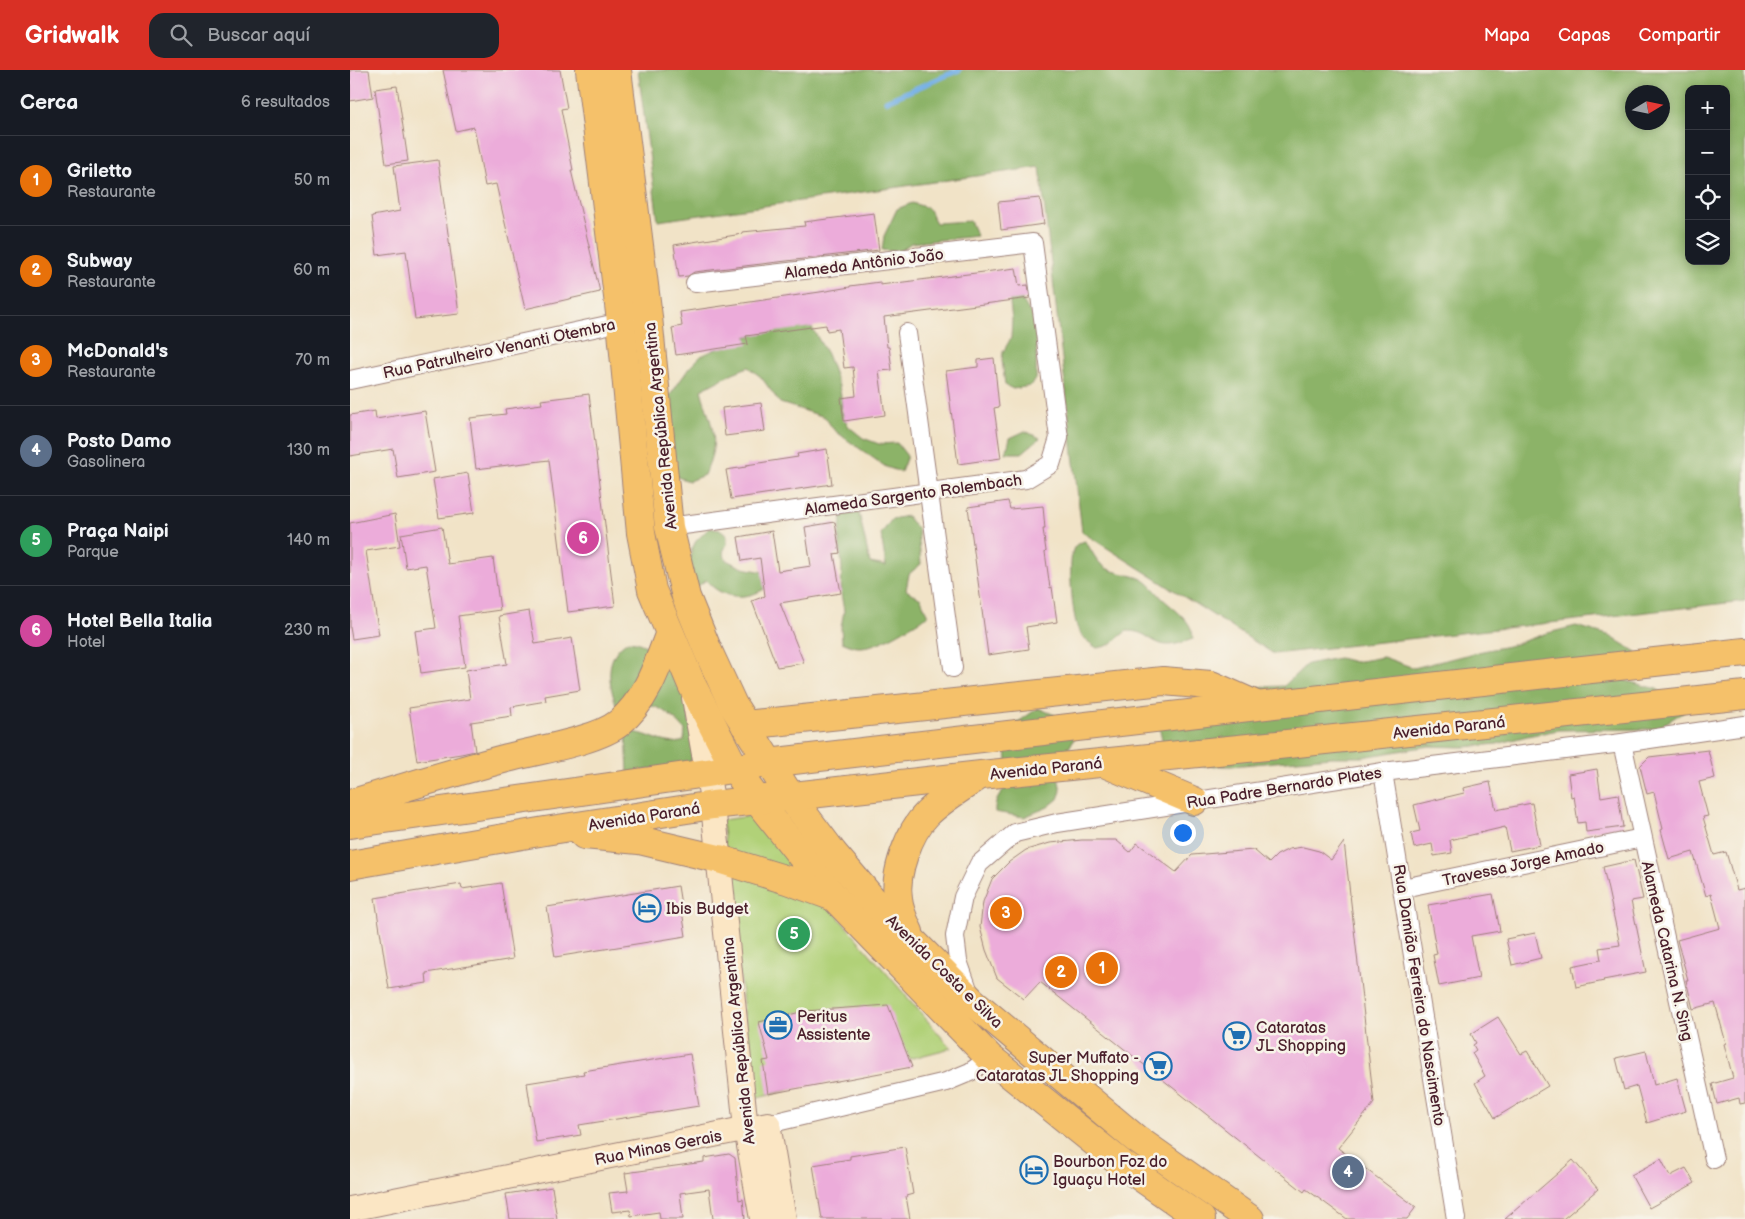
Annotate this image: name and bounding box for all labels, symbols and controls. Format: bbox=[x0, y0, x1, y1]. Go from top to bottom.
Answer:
search box bbox=[149, 13, 499, 58]
text: Gridwalk bbox=[25, 21, 119, 50]
icon: search bbox=[167, 21, 195, 49]
text: Buscar aquí bbox=[207, 24, 310, 47]
text: Mapa bbox=[1484, 25, 1530, 46]
text: Capas bbox=[1558, 25, 1611, 46]
text: Compartir bbox=[1639, 25, 1720, 46]
north arrow bbox=[1625, 85, 1670, 130]
map controls bbox=[1685, 85, 1730, 265]
button: + bbox=[1685, 85, 1730, 130]
text: Cerca bbox=[20, 90, 78, 115]
text: 6 resultados bbox=[241, 93, 330, 112]
button: − bbox=[1685, 130, 1730, 175]
text: Griletto bbox=[67, 160, 132, 183]
text: 1 bbox=[33, 171, 39, 190]
text: 50 m bbox=[294, 171, 330, 190]
button: locate bbox=[1685, 175, 1730, 220]
text: Restaurante bbox=[67, 183, 156, 202]
button: layers bbox=[1685, 220, 1730, 265]
street label: Alameda Antônio João bbox=[783, 245, 945, 284]
text: Subway bbox=[67, 250, 132, 273]
text: 2 bbox=[31, 261, 41, 280]
text: 60 m bbox=[293, 261, 330, 280]
text: Restaurante bbox=[67, 273, 156, 292]
street label: Rua Patrulheiro Venanti Otembra bbox=[381, 316, 617, 383]
street label: Avenida República Argentina bbox=[641, 321, 682, 530]
text: McDonald's bbox=[67, 340, 168, 363]
text: 3 bbox=[31, 351, 41, 370]
text: 70 m bbox=[295, 351, 330, 370]
text: Restaurante bbox=[67, 363, 156, 382]
text: Posto Damo bbox=[67, 430, 171, 453]
text: 4 bbox=[31, 441, 41, 460]
text: 130 m bbox=[287, 441, 330, 460]
text: Gasolinera bbox=[67, 453, 145, 472]
street label: Alameda Sargento Rolembach bbox=[803, 471, 1023, 520]
pin: 6 bbox=[567, 519, 599, 557]
text: Praça Naipi bbox=[67, 520, 169, 543]
text: 5 bbox=[31, 531, 41, 550]
text: 140 m bbox=[287, 531, 330, 550]
text: Parque bbox=[67, 543, 119, 562]
text: Hotel Bella Italia bbox=[67, 610, 212, 633]
text: 6 bbox=[31, 621, 41, 640]
text: 230 m bbox=[284, 621, 330, 640]
text: Hotel bbox=[67, 633, 105, 652]
street label: Avenida Paraná bbox=[1392, 713, 1506, 744]
street label: Avenida Paraná bbox=[989, 754, 1103, 785]
street label: Rua Padre Bernardo Plates bbox=[1185, 764, 1383, 813]
street label: Avenida Paraná bbox=[587, 799, 701, 836]
your location bbox=[1170, 820, 1196, 846]
street label: Travessa Jorge Amado bbox=[1441, 838, 1606, 891]
street label: Alameda Catarina N. Sing bbox=[1637, 859, 1697, 1043]
street label: Rua Damião Ferreira do Nascimento bbox=[1388, 863, 1449, 1127]
hotel icon: Ibis Budget bbox=[632, 893, 662, 923]
pin: 3 bbox=[990, 894, 1022, 932]
place label: Ibis Budget bbox=[666, 900, 749, 919]
street label: Avenida Costa e Silva bbox=[882, 911, 1006, 1033]
pin: 5 bbox=[778, 915, 810, 953]
street label: Avenida República Argentina bbox=[719, 936, 760, 1145]
pin: 1 bbox=[1086, 949, 1118, 987]
pin: 2 bbox=[1045, 953, 1077, 991]
place label: Peritus Assistente bbox=[797, 1008, 871, 1045]
office icon: Peritus Assistente bbox=[763, 1010, 793, 1040]
place label: Cataratas JL Shopping bbox=[1256, 1019, 1346, 1056]
supermarket icon: Cataratas JL Shopping bbox=[1222, 1021, 1252, 1051]
place label: Super Muffato - Cataratas JL Shopping bbox=[976, 1049, 1139, 1086]
supermarket icon: Super Muffato - Cataratas JL Shopping bbox=[1143, 1051, 1173, 1081]
street label: Rua Minas Gerais bbox=[593, 1127, 724, 1170]
place label: Bourbon Foz do Iguaçu Hotel bbox=[1053, 1153, 1167, 1190]
pin: 4 bbox=[1332, 1153, 1364, 1191]
hotel icon: Bourbon Foz do Iguaçu Hotel bbox=[1019, 1155, 1049, 1185]

